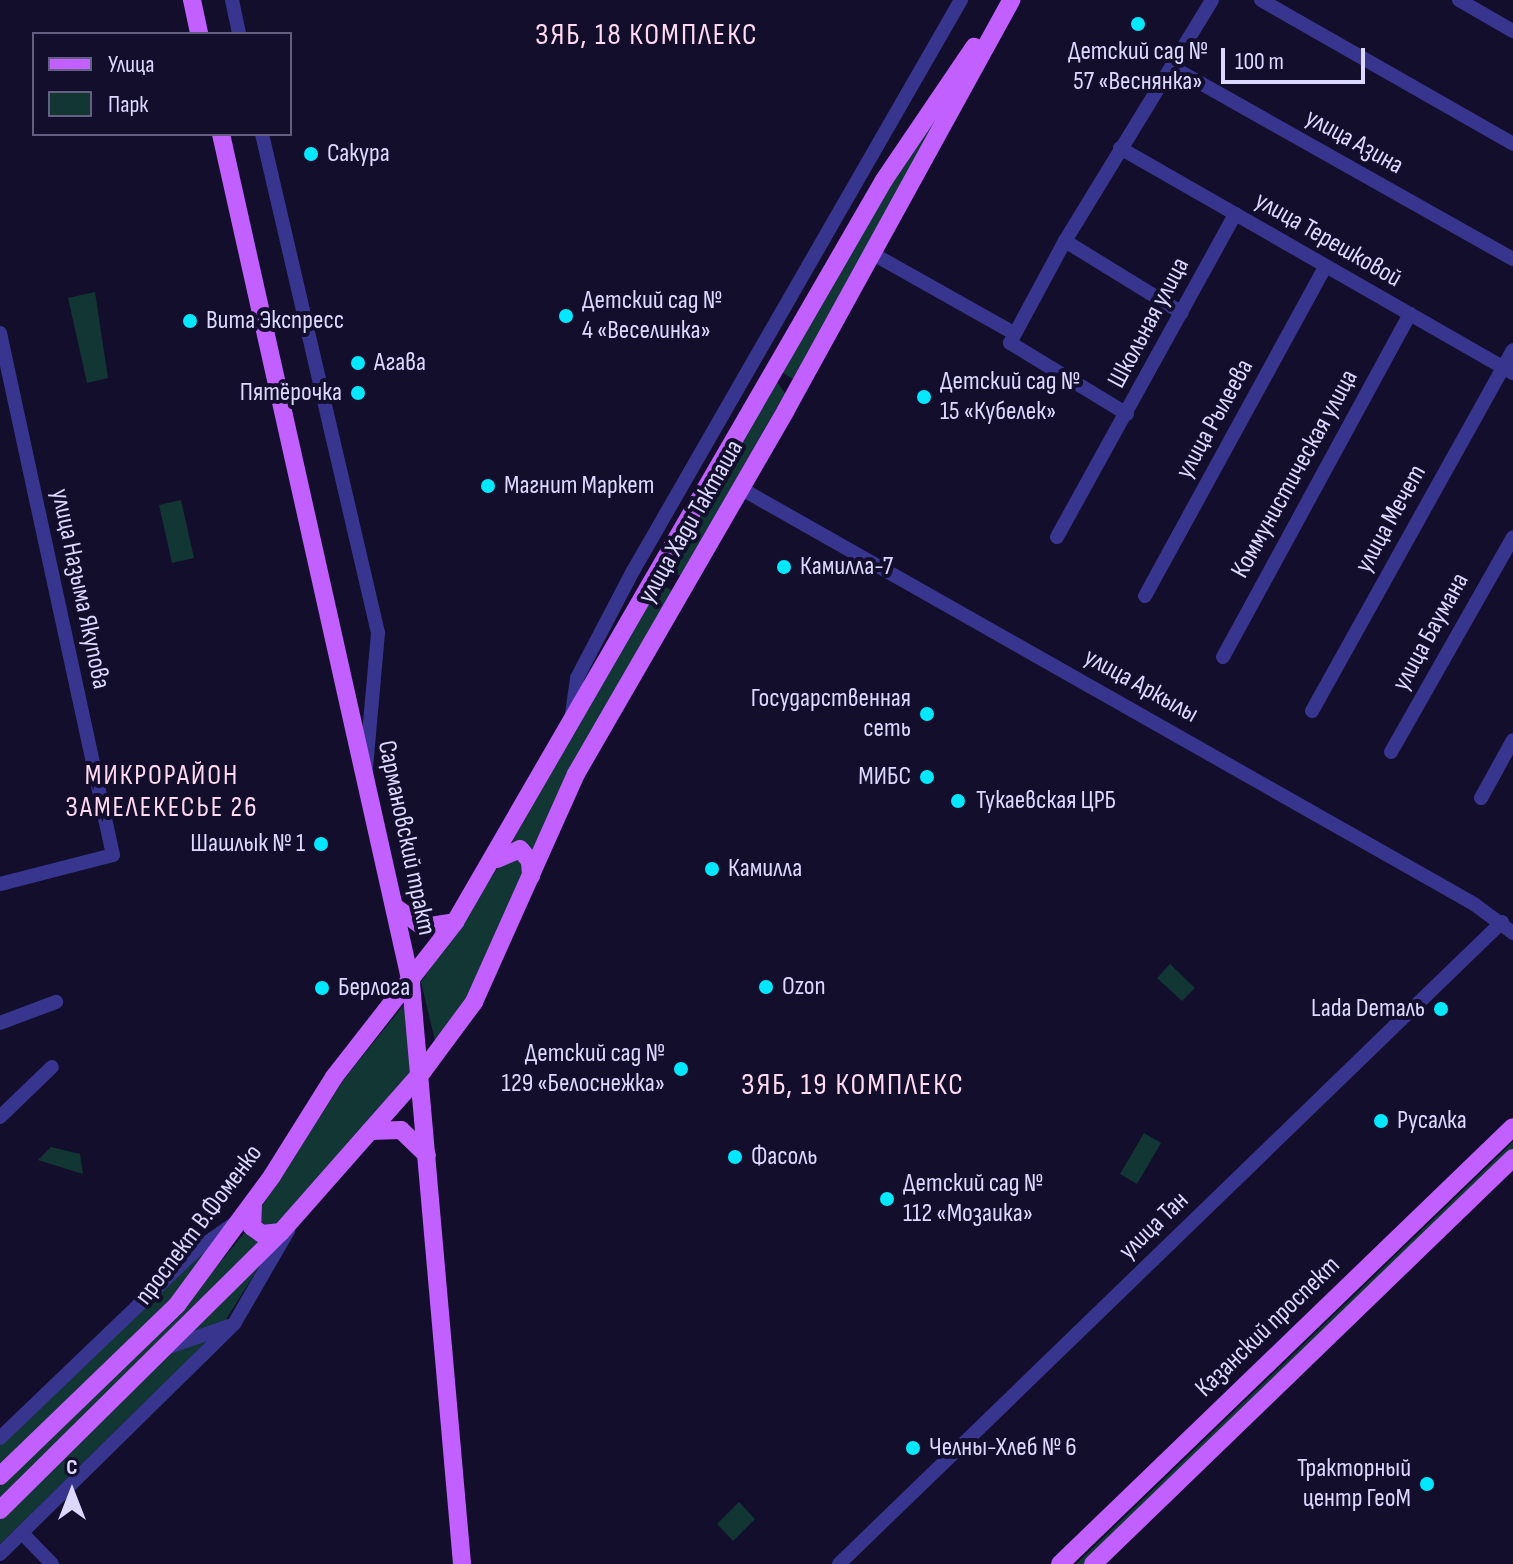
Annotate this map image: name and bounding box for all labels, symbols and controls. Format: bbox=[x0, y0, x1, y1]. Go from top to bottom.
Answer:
marker: Детский сад № 57 «Веснянка» bbox=[1129, 15, 1147, 33]
district label: ЗЯБ, 18 КОМПЛЕКС bbox=[535, 17, 759, 53]
legend bbox=[32, 32, 292, 136]
scale bar bbox=[1225, 32, 1369, 82]
place label: Детский сад № 57 «Веснянка» bbox=[1068, 36, 1208, 98]
text: 100 m bbox=[1235, 47, 1284, 76]
text: Улица bbox=[108, 50, 154, 79]
text: Парк bbox=[108, 90, 148, 119]
street label: улица Азина bbox=[1300, 102, 1408, 182]
place label: Сакура bbox=[327, 138, 390, 170]
marker: Сакура bbox=[302, 145, 320, 163]
street label: улица Терешковой bbox=[1249, 185, 1407, 295]
street label: Школьная улица bbox=[1102, 252, 1196, 394]
place label: Детский сад № 4 «Веселинка» bbox=[582, 285, 722, 346]
place label: Вита Экспресс bbox=[206, 305, 344, 337]
marker: Детский сад № 4 «Веселинка» bbox=[557, 307, 575, 325]
marker: Вита Экспресс bbox=[181, 312, 199, 330]
place label: Агава bbox=[374, 347, 426, 379]
marker: Агава bbox=[349, 354, 367, 372]
street label: улица Рылеева bbox=[1169, 354, 1261, 484]
street label: Коммунистическая улица bbox=[1225, 364, 1365, 584]
place label: Детский сад № 15 «Кубелек» bbox=[940, 366, 1080, 428]
place label: Пятёрочка bbox=[240, 377, 342, 409]
marker: Пятёрочка bbox=[349, 384, 367, 402]
marker: Детский сад № 15 «Кубелек» bbox=[915, 388, 933, 406]
street label: улица Хади Такташа bbox=[632, 435, 750, 609]
street label: улица Мечет bbox=[1349, 460, 1433, 578]
place label: Магнит Маркет bbox=[504, 470, 655, 502]
marker: Магнит Маркет bbox=[479, 477, 497, 495]
street label: улица Назыма Якупова bbox=[44, 486, 116, 692]
place label: Камилла-7 bbox=[800, 551, 893, 583]
marker: Камилла-7 bbox=[775, 558, 793, 576]
street label: улица Баумана bbox=[1386, 568, 1476, 696]
street label: улица Аркылы bbox=[1078, 642, 1204, 730]
place label: Государственная сеть bbox=[751, 683, 911, 744]
marker: Государственная сеть bbox=[918, 705, 936, 723]
street label: Сармановский тракт bbox=[370, 738, 442, 938]
district label: МИКРОРАЙОН ЗАМЕЛЕКЕСЬЕ 26 bbox=[66, 759, 258, 825]
place label: МИБС bbox=[858, 761, 911, 793]
marker: МИБС bbox=[918, 768, 936, 786]
place label: Тукаевская ЦРБ bbox=[976, 785, 1116, 817]
marker: Тукаевская ЦРБ bbox=[947, 790, 969, 812]
place label: Шашлык № 1 bbox=[190, 828, 305, 860]
marker: Шашлык № 1 bbox=[312, 835, 330, 853]
place label: Камилла bbox=[728, 853, 802, 885]
marker: Камилла bbox=[703, 860, 721, 878]
place label: Ozon bbox=[782, 971, 826, 1003]
place label: Берлога bbox=[338, 972, 410, 1004]
marker: Ozon bbox=[757, 978, 775, 996]
marker: Берлога bbox=[313, 979, 331, 997]
place label: Lada Dеталь bbox=[1311, 993, 1425, 1025]
marker: Lada Dеталь bbox=[1432, 1000, 1450, 1018]
place label: Детский сад № 129 «Белоснежка» bbox=[502, 1038, 665, 1100]
marker: Детский сад № 129 «Белоснежка» bbox=[672, 1060, 690, 1078]
district label: ЗЯБ, 19 КОМПЛЕКС bbox=[741, 1067, 965, 1103]
place label: Русалка bbox=[1397, 1105, 1467, 1137]
marker: Русалка bbox=[1372, 1112, 1390, 1130]
street label: проспект В.Фоменко bbox=[129, 1139, 269, 1311]
place label: Фасоль bbox=[751, 1141, 818, 1173]
marker: Фасоль bbox=[726, 1148, 744, 1166]
place label: Детский сад № 112 «Мозаика» bbox=[903, 1168, 1043, 1230]
street label: улица Тан bbox=[1113, 1185, 1195, 1267]
marker: Детский сад № 112 «Мозаика» bbox=[878, 1190, 896, 1208]
street label: Казанский проспект bbox=[1189, 1250, 1347, 1404]
place label: Челны-Хлеб № 6 bbox=[929, 1432, 1077, 1464]
marker: Челны-Хлеб № 6 bbox=[904, 1439, 922, 1457]
north arrow bbox=[32, 1452, 112, 1532]
place label: Тракторный центр ГеоМ bbox=[1297, 1453, 1411, 1514]
text: С bbox=[66, 1454, 78, 1481]
marker: Тракторный центр ГеоМ bbox=[1418, 1475, 1436, 1493]

